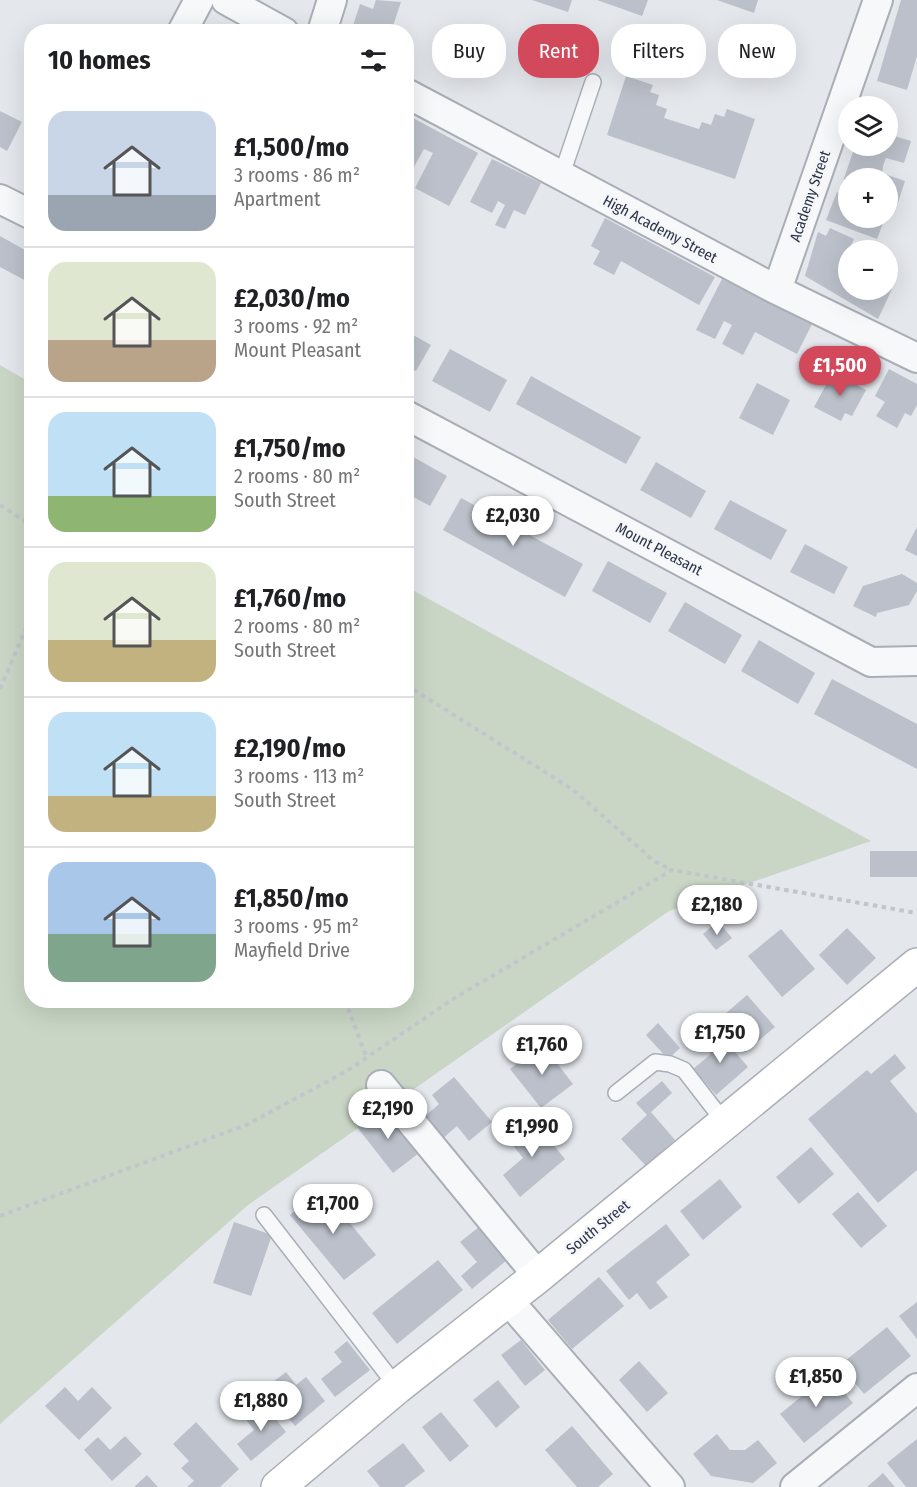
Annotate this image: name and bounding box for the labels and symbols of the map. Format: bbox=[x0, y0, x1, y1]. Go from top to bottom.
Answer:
street label: Academy Street bbox=[786, 148, 834, 244]
street label: High Academy Street bbox=[600, 191, 720, 267]
pin: £1,500 bbox=[791, 346, 889, 397]
pin: £2,030 bbox=[464, 496, 562, 547]
street label: Mount Pleasant bbox=[613, 519, 705, 579]
pin: £2,180 bbox=[668, 885, 766, 936]
pin: £1,750 bbox=[671, 1013, 769, 1064]
pin: £1,760 bbox=[493, 1025, 591, 1076]
pin: £2,190 bbox=[339, 1089, 437, 1140]
pin: £1,990 bbox=[483, 1107, 581, 1158]
pin: £1,700 bbox=[284, 1184, 382, 1235]
street label: South Street bbox=[563, 1196, 633, 1258]
pin: £1,850 bbox=[767, 1357, 865, 1408]
pin: £1,880 bbox=[212, 1381, 310, 1432]

